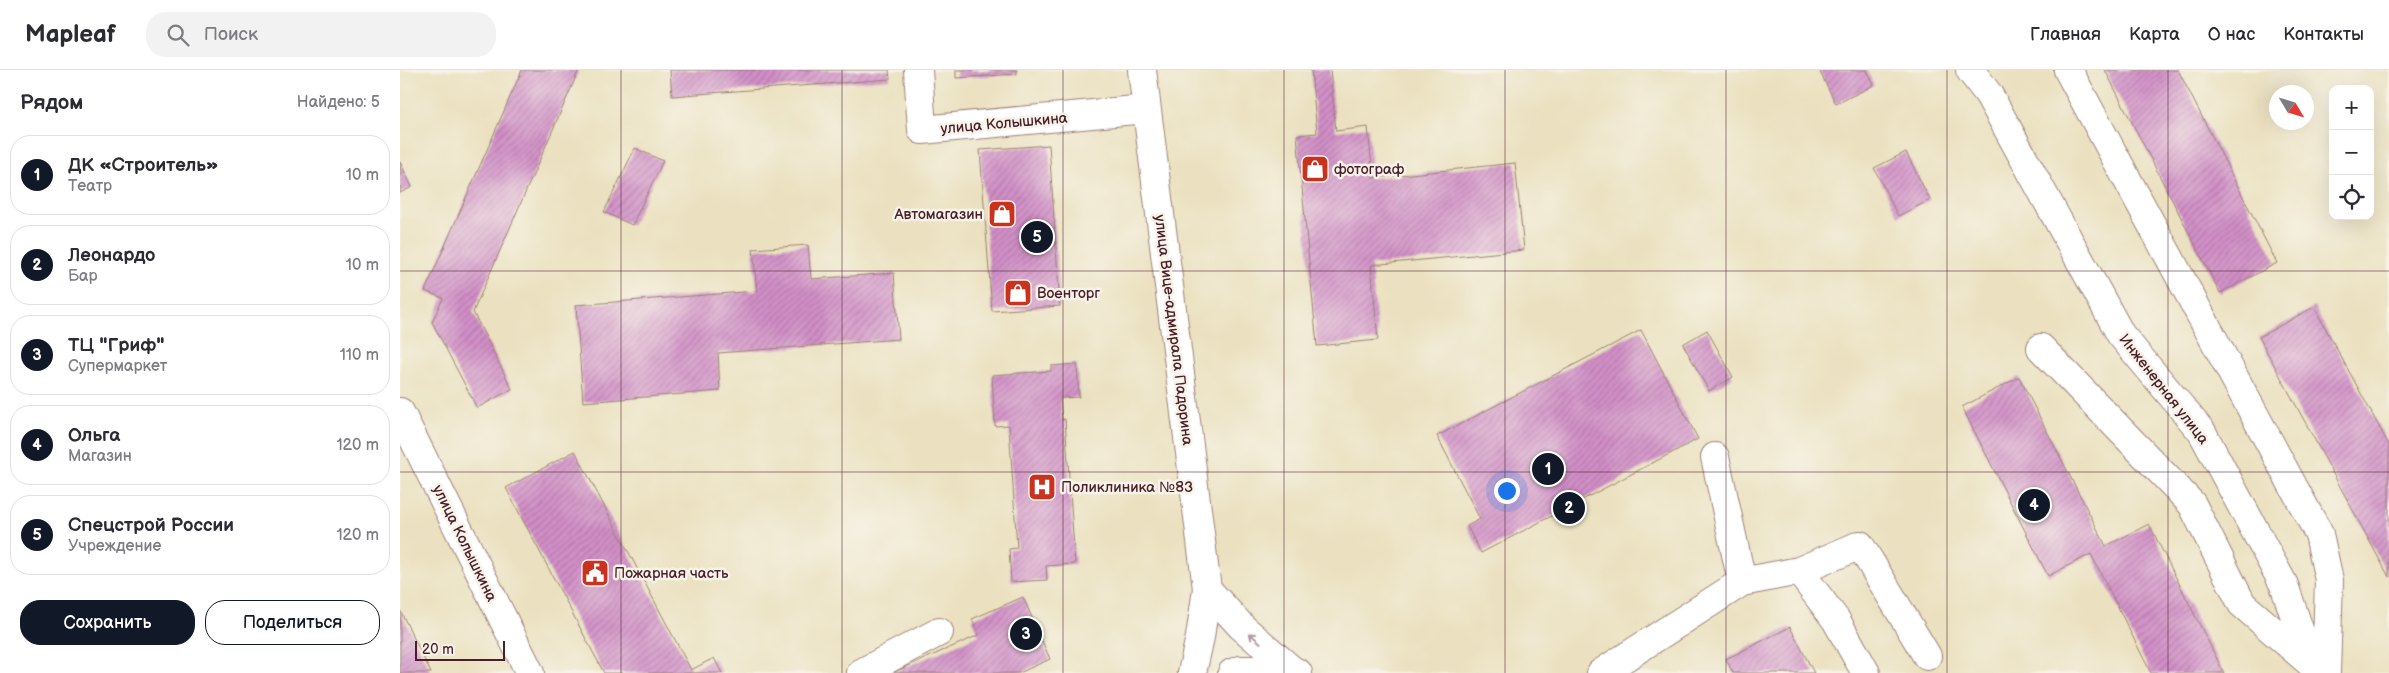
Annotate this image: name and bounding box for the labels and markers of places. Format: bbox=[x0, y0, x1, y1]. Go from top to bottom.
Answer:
shop icon: фотограф bbox=[1300, 154, 1330, 184]
place label: фотограф bbox=[1334, 160, 1405, 179]
shop icon: Автомагазин bbox=[987, 199, 1017, 229]
place label: Автомагазин bbox=[893, 205, 983, 224]
pin: 5 bbox=[1021, 218, 1053, 256]
shop icon: Военторг bbox=[1003, 278, 1033, 308]
place label: Военторг bbox=[1037, 284, 1100, 303]
pin: 1 bbox=[1532, 450, 1564, 488]
hospital icon: Поликлиника №83 bbox=[1027, 472, 1057, 502]
place label: Поликлиника №83 bbox=[1061, 478, 1193, 497]
pin: 4 bbox=[2018, 486, 2050, 524]
pin: 2 bbox=[1553, 489, 1585, 527]
public building icon: Пожарная часть bbox=[580, 558, 610, 588]
place label: Пожарная часть bbox=[614, 564, 729, 583]
pin: 3 bbox=[1010, 615, 1042, 653]

